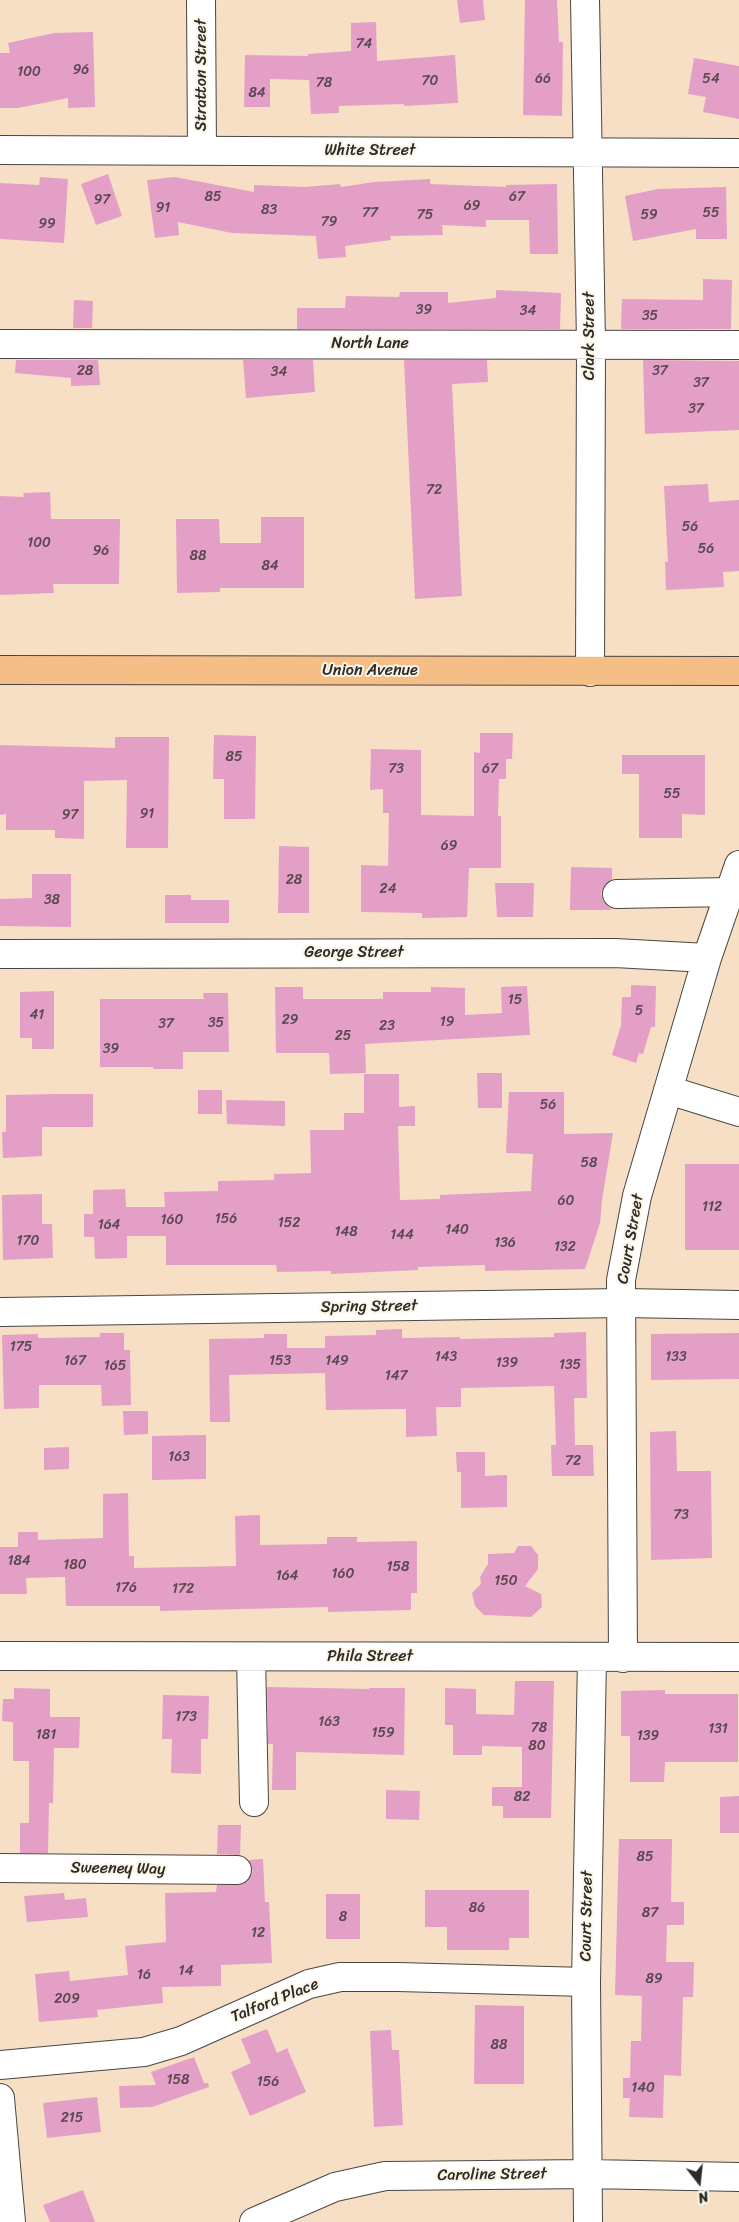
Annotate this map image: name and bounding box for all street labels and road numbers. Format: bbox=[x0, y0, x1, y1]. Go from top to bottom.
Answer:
street label: Stratton Street bbox=[192, 19, 212, 131]
street label: White Street bbox=[324, 141, 416, 161]
street label: Clark Street bbox=[580, 292, 600, 380]
street label: North Lane bbox=[331, 334, 409, 354]
street label: Union Avenue bbox=[322, 661, 418, 681]
street label: George Street bbox=[304, 943, 404, 963]
street label: Court Street bbox=[614, 1193, 648, 1285]
street label: Spring Street bbox=[320, 1297, 418, 1317]
street label: Phila Street bbox=[327, 1647, 413, 1667]
street label: Sweeney Way bbox=[70, 1859, 166, 1879]
street label: Court Street bbox=[577, 1870, 597, 1962]
street label: Talford Place bbox=[228, 1975, 322, 2027]
street label: Caroline Street bbox=[437, 2164, 547, 2186]

